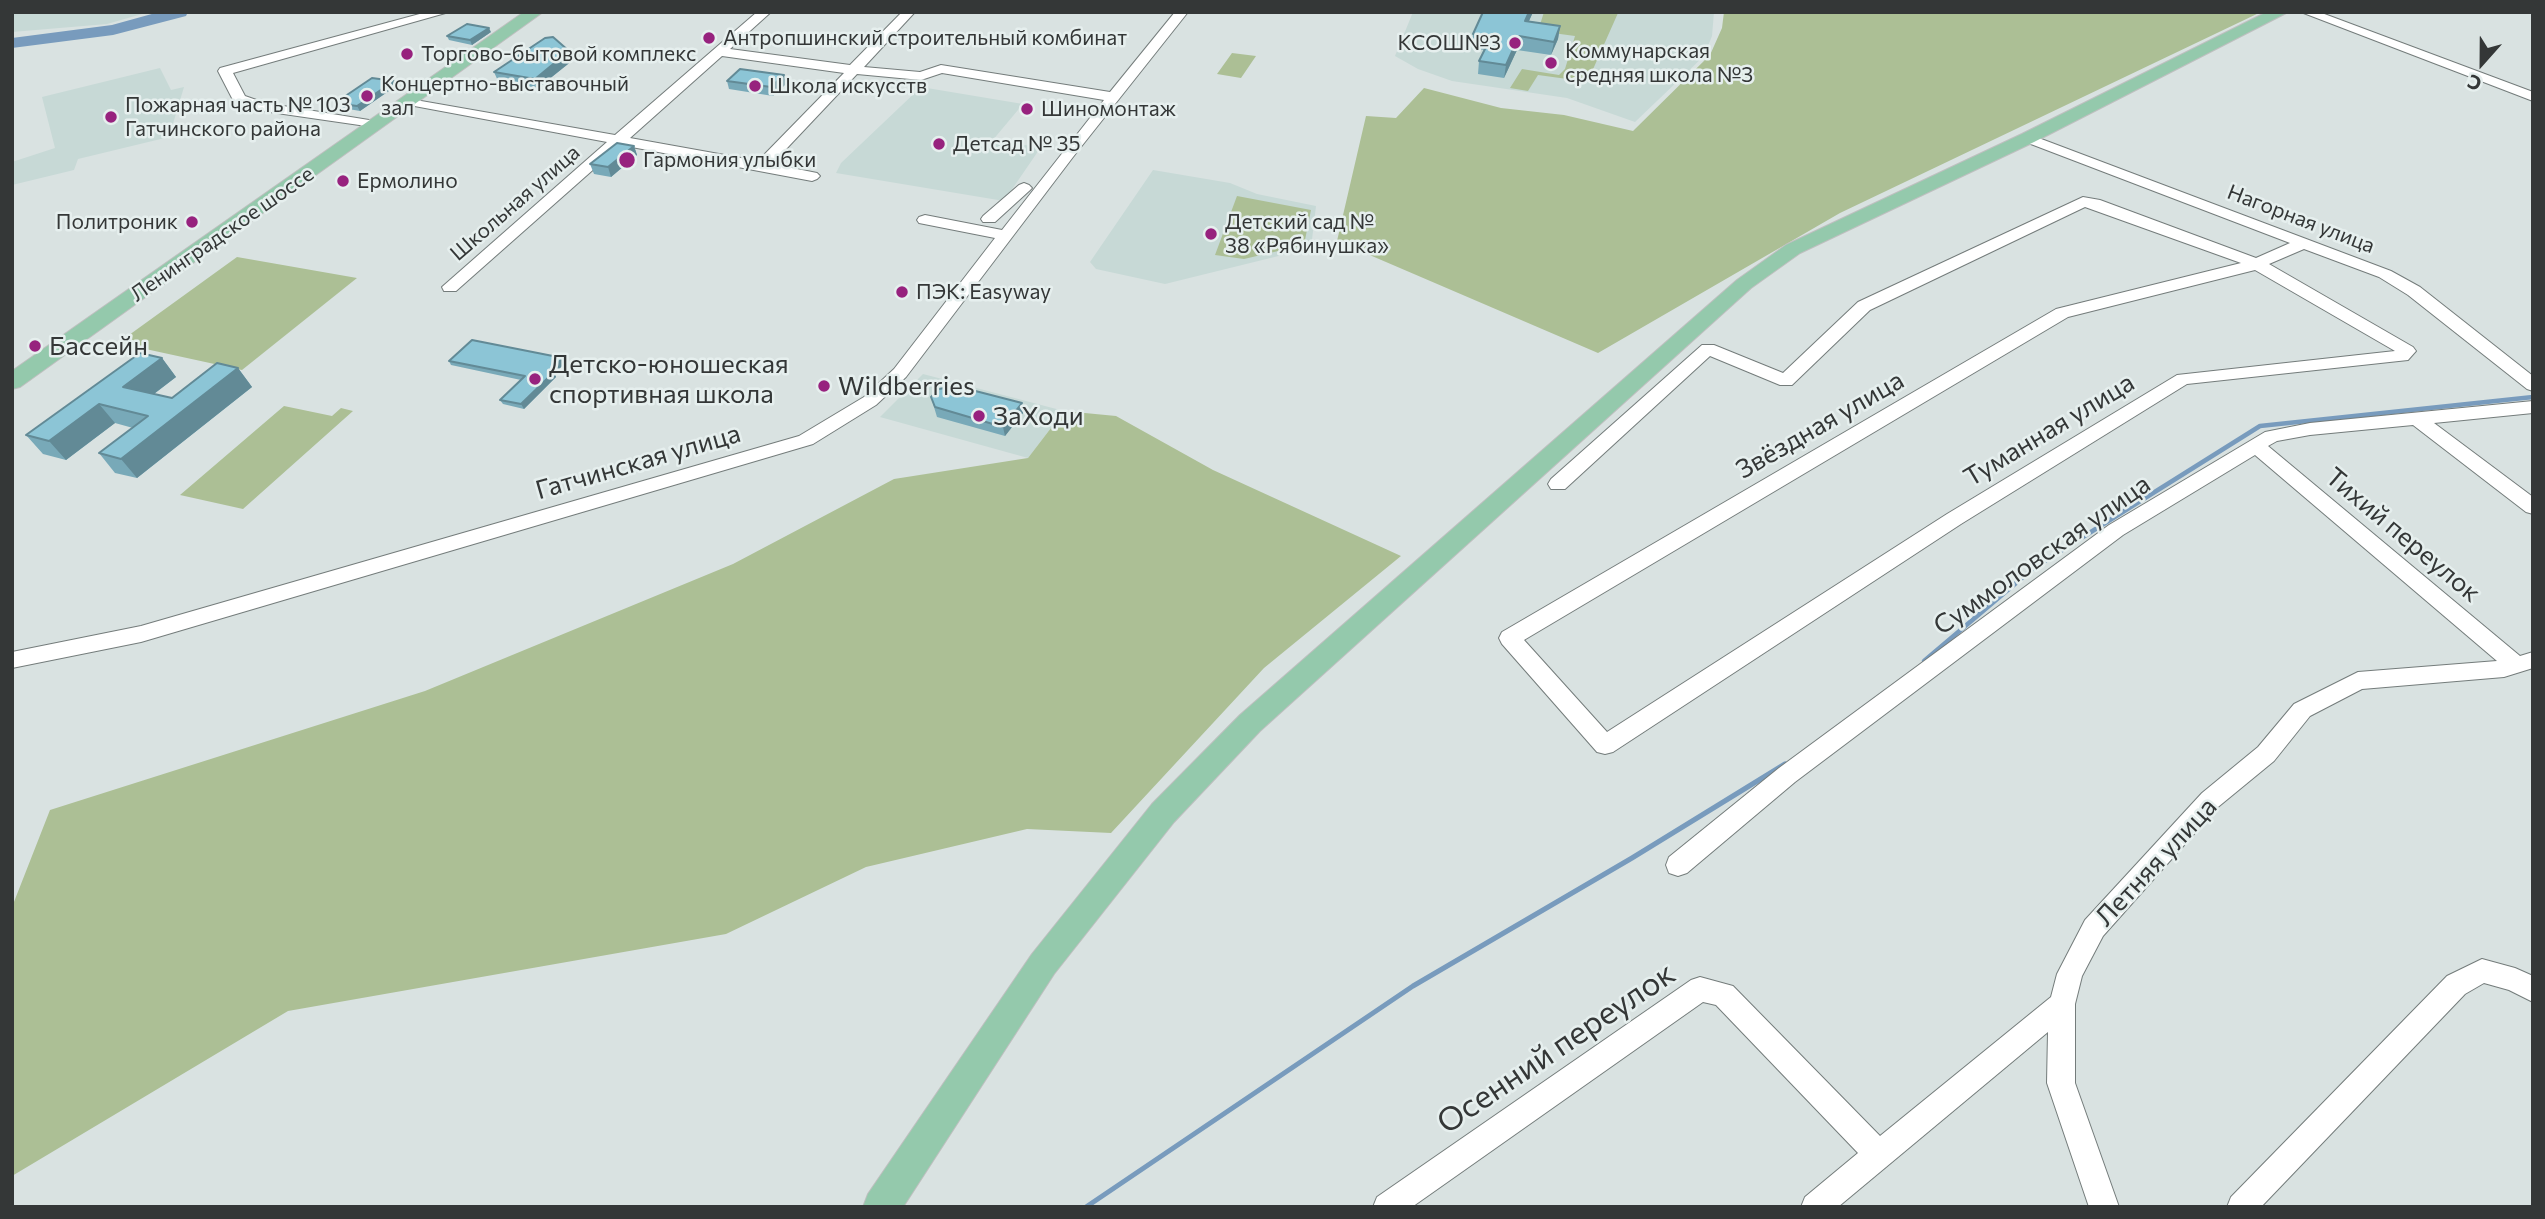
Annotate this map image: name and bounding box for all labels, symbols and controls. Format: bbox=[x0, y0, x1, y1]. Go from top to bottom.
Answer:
place label: Антропшинский строительный комбинат bbox=[723, 25, 1127, 51]
north arrow bbox=[2447, 28, 2517, 98]
marker: Антропшинский строительный комбинат bbox=[701, 30, 717, 46]
place label: КСОШ№3 bbox=[1398, 30, 1501, 56]
marker: КСОШ№3 bbox=[1507, 35, 1523, 51]
place label: Коммунарская средняя школа №3 bbox=[1565, 38, 1753, 88]
place label: Торгово-бытовой комплекс bbox=[421, 41, 696, 67]
marker: Торгово-бытовой комплекс bbox=[399, 46, 415, 62]
marker: Коммунарская средняя школа №3 bbox=[1543, 55, 1559, 71]
text: С bbox=[2464, 70, 2484, 96]
place label: Концертно-выставочный зал bbox=[381, 71, 629, 121]
place label: Школа искусств bbox=[769, 73, 927, 99]
marker: Школа искусств bbox=[747, 78, 763, 94]
marker: Концертно-выставочный зал bbox=[359, 88, 375, 104]
place label: Пожарная часть № 103 Гатчинского района bbox=[125, 92, 351, 142]
place label: Шиномонтаж bbox=[1041, 96, 1176, 122]
marker: Шиномонтаж bbox=[1019, 101, 1035, 117]
marker: Пожарная часть № 103 Гатчинского района bbox=[103, 109, 119, 125]
place label: Детсад № 35 bbox=[953, 131, 1081, 157]
marker: Детсад № 35 bbox=[931, 136, 947, 152]
street label: Школьная улица bbox=[445, 140, 585, 266]
place label: Гармония улыбки bbox=[643, 147, 816, 173]
marker: Гармония улыбки bbox=[617, 150, 637, 170]
street label: Ленинградское шоссе bbox=[125, 161, 319, 307]
place label: Ермолино bbox=[357, 168, 458, 194]
marker: Ермолино bbox=[335, 173, 351, 189]
street label: Нагорная улица bbox=[2224, 179, 2378, 259]
place label: Политроник bbox=[56, 209, 178, 235]
place label: Детский сад № 38 «Рябинушка» bbox=[1225, 209, 1389, 259]
marker: Политроник bbox=[184, 214, 200, 230]
marker: Детский сад № 38 «Рябинушка» bbox=[1203, 226, 1219, 242]
place label: ПЭК: Easyway bbox=[916, 279, 1051, 305]
marker: ПЭК: Easyway bbox=[894, 284, 910, 300]
place label: Бассейн bbox=[49, 330, 148, 362]
marker: Бассейн bbox=[27, 338, 43, 354]
place label: Детско-юношеская спортивная школа bbox=[549, 348, 789, 410]
street label: Звёздная улица bbox=[1731, 364, 1909, 486]
street label: Туманная улица bbox=[1958, 367, 2140, 493]
place label: Wildberries bbox=[838, 370, 975, 402]
marker: Детско-юношеская спортивная школа bbox=[527, 371, 543, 387]
marker: Wildberries bbox=[816, 378, 832, 394]
place label: ЗаХоди bbox=[993, 400, 1084, 432]
marker: ЗаХоди bbox=[971, 408, 987, 424]
street label: Гатчинская улица bbox=[532, 418, 744, 506]
street label: Тихий переулок bbox=[2319, 461, 2487, 609]
street label: Суммоловская улица bbox=[1928, 468, 2156, 642]
street label: Летняя улица bbox=[2089, 791, 2223, 933]
street label: Осенний переулок bbox=[1430, 954, 1682, 1142]

